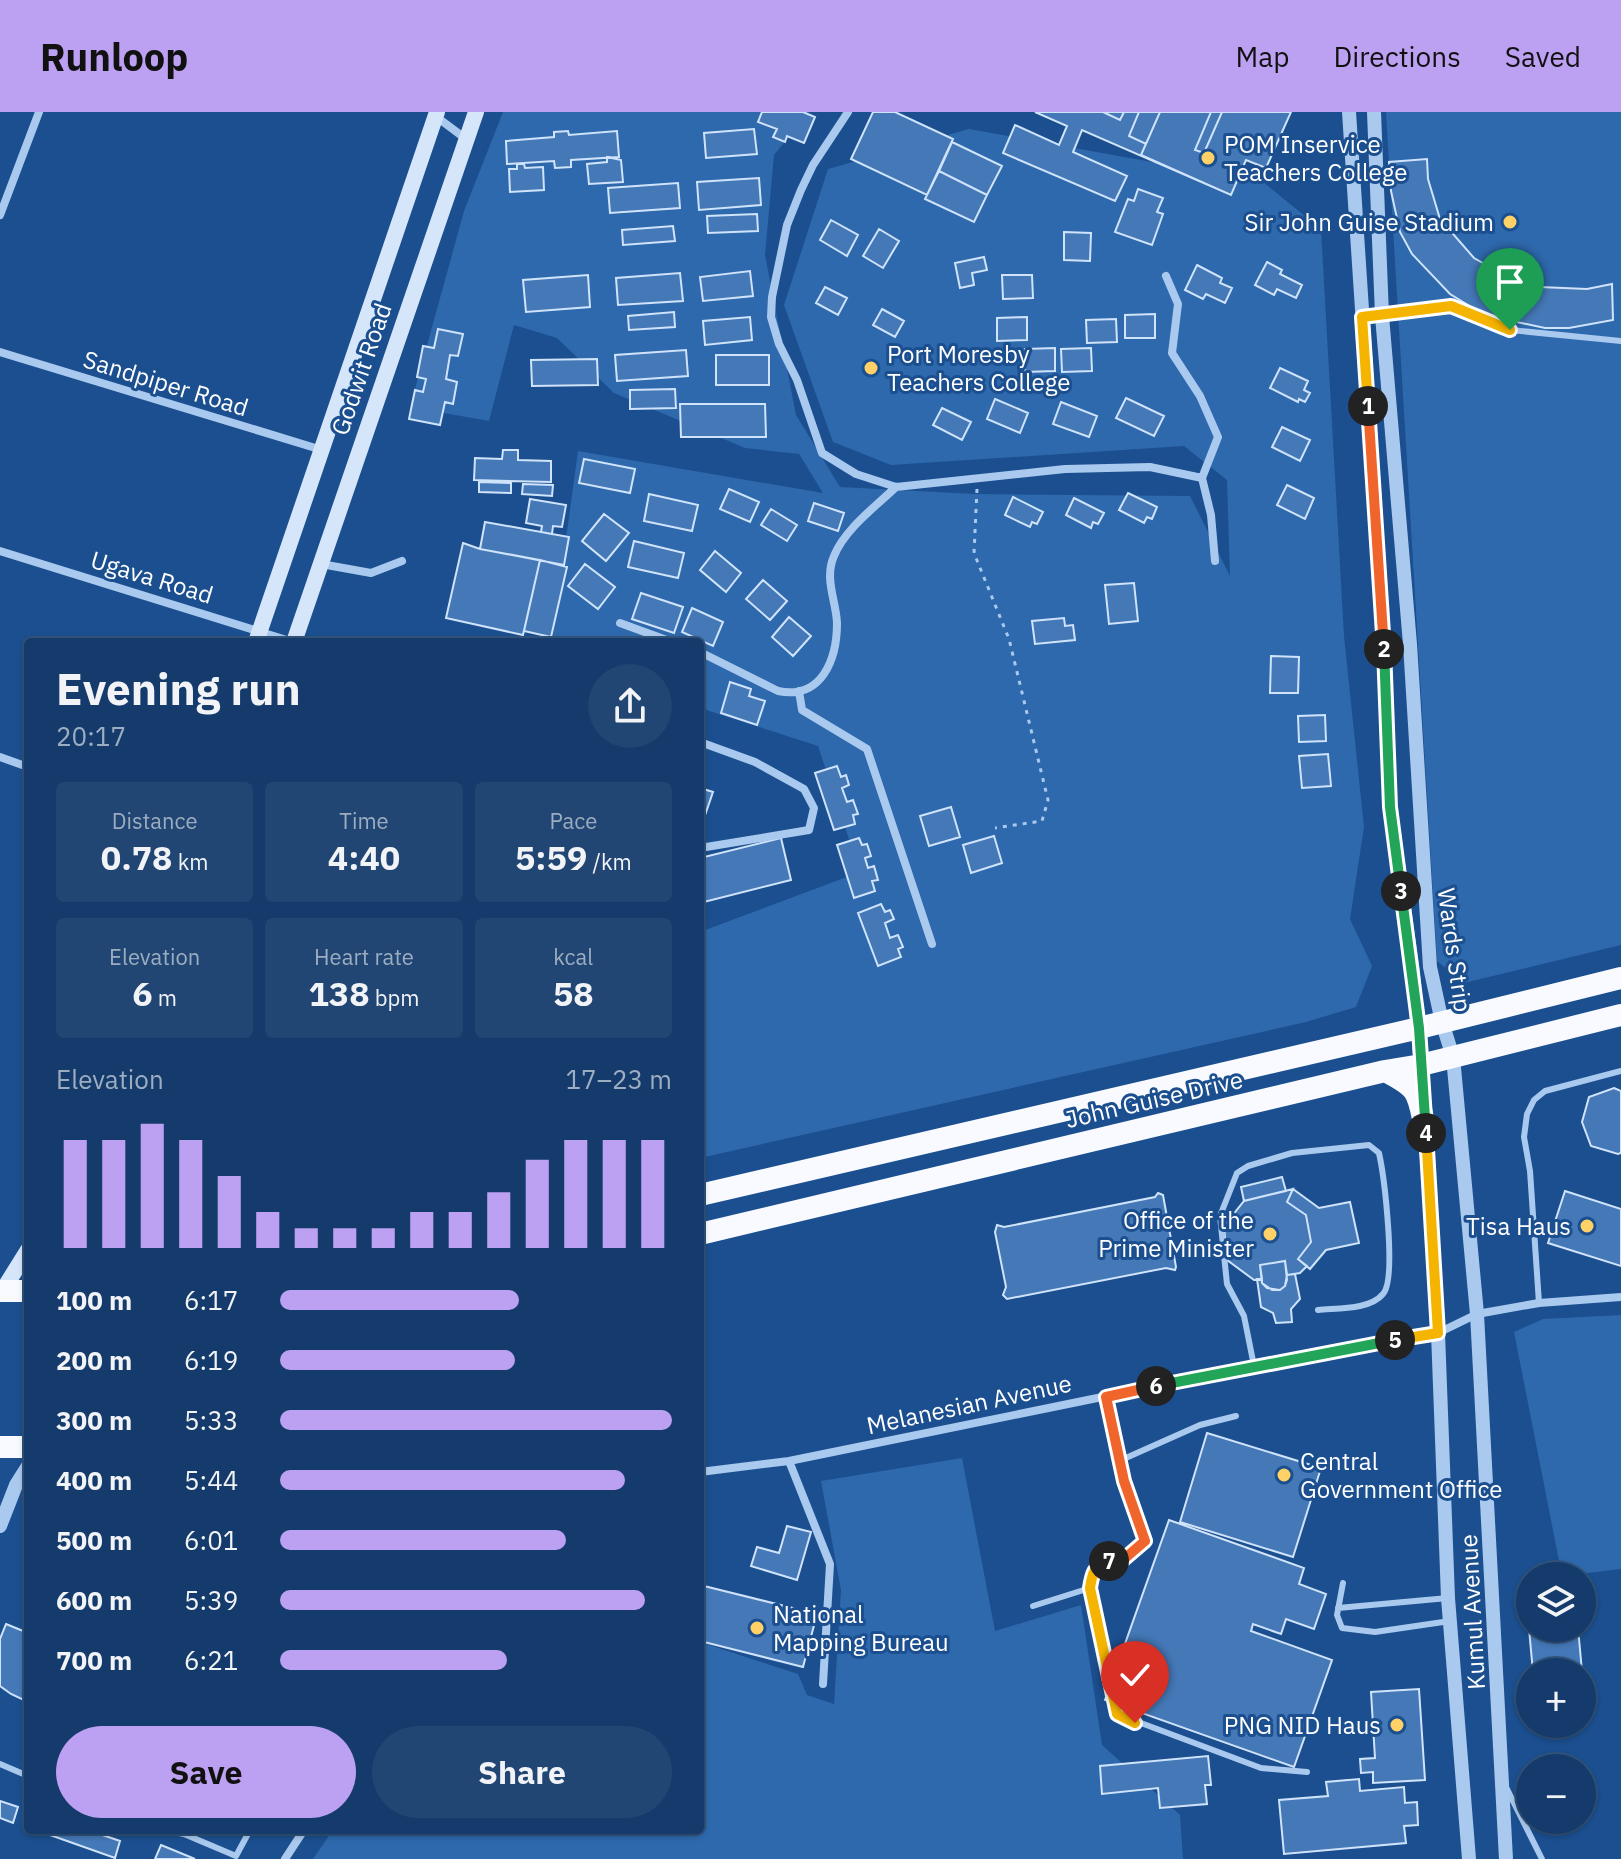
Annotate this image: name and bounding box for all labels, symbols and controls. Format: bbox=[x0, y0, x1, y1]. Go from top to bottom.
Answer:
text: Runloop bbox=[40, 32, 188, 81]
text: Map bbox=[1235, 38, 1289, 75]
text: Directions bbox=[1333, 38, 1461, 75]
text: Saved bbox=[1505, 38, 1581, 75]
place label: POM Inservice Teachers College bbox=[1224, 128, 1407, 188]
marker: POM Inservice Teachers College bbox=[1199, 149, 1217, 167]
place label: Sir John Guise Stadium bbox=[1244, 206, 1494, 238]
marker: Sir John Guise Stadium bbox=[1501, 213, 1519, 231]
pin bbox=[1476, 248, 1544, 330]
icon: arrive bbox=[1488, 260, 1532, 304]
street label: Godwit Road bbox=[323, 299, 399, 439]
place label: Port Moresby Teachers College bbox=[887, 338, 1070, 398]
street label: Sandpiper Road bbox=[80, 343, 252, 423]
marker: Port Moresby Teachers College bbox=[862, 359, 880, 377]
pin: 1 bbox=[1348, 386, 1388, 426]
text: 1 bbox=[1361, 391, 1375, 420]
street label: Ugava Road bbox=[87, 543, 217, 611]
pin: 2 bbox=[1364, 629, 1404, 669]
text: 2 bbox=[1377, 634, 1391, 663]
text: Evening run bbox=[56, 660, 301, 717]
button: share bbox=[588, 664, 672, 748]
text: 20:17 bbox=[56, 719, 126, 753]
text: Distance bbox=[112, 806, 198, 835]
text: Time bbox=[339, 806, 389, 835]
text: Pace bbox=[549, 806, 597, 835]
text: 0.78 bbox=[101, 835, 173, 879]
text: 4:40 bbox=[328, 835, 400, 879]
text: 5:59 bbox=[515, 835, 587, 879]
text: km bbox=[173, 847, 209, 876]
text: /km bbox=[587, 847, 632, 876]
pin: 3 bbox=[1381, 871, 1421, 911]
text: 3 bbox=[1394, 876, 1408, 905]
street label: Wards Strip bbox=[1430, 886, 1480, 1014]
text: Elevation bbox=[109, 942, 200, 971]
text: Heart rate bbox=[314, 942, 414, 971]
text: kcal bbox=[553, 942, 593, 971]
text: 6 bbox=[132, 971, 153, 1015]
text: 138 bbox=[308, 971, 370, 1015]
text: 58 bbox=[553, 971, 594, 1015]
text: m bbox=[153, 983, 177, 1012]
text: bpm bbox=[370, 983, 420, 1012]
text: Elevation bbox=[56, 1062, 164, 1096]
text: 17–23 m bbox=[565, 1062, 672, 1096]
street label: John Guise Drive bbox=[1062, 1063, 1246, 1135]
pin: 4 bbox=[1406, 1113, 1446, 1153]
text: 4 bbox=[1419, 1118, 1433, 1147]
place label: Office of the Prime Minister bbox=[1098, 1204, 1254, 1264]
place label: Tisa Haus bbox=[1466, 1210, 1571, 1242]
marker: Tisa Haus bbox=[1578, 1217, 1596, 1235]
marker: Office of the Prime Minister bbox=[1261, 1225, 1279, 1243]
text: 100 m bbox=[56, 1283, 132, 1317]
text: 6:17 bbox=[184, 1283, 238, 1317]
pin: 5 bbox=[1375, 1320, 1415, 1360]
text: 5 bbox=[1388, 1325, 1402, 1354]
text: 200 m bbox=[56, 1343, 132, 1377]
text: 6:19 bbox=[184, 1343, 238, 1377]
pin: 6 bbox=[1136, 1366, 1176, 1406]
street label: Melanesian Avenue bbox=[864, 1367, 1074, 1441]
text: 6 bbox=[1149, 1371, 1163, 1400]
text: 300 m bbox=[56, 1403, 132, 1437]
text: 5:33 bbox=[184, 1403, 238, 1437]
place label: Central Government Office bbox=[1300, 1445, 1503, 1505]
text: 400 m bbox=[56, 1463, 132, 1497]
text: 5:44 bbox=[184, 1463, 238, 1497]
marker: Central Government Office bbox=[1275, 1466, 1293, 1484]
text: 500 m bbox=[56, 1523, 132, 1557]
text: 6:01 bbox=[184, 1523, 238, 1557]
street label: Kumul Avenue bbox=[1452, 1534, 1492, 1690]
pin: 7 bbox=[1089, 1541, 1129, 1581]
text: 7 bbox=[1102, 1546, 1116, 1575]
map controls bbox=[1516, 1562, 1596, 1834]
button: layers bbox=[1516, 1562, 1596, 1642]
text: 600 m bbox=[56, 1583, 132, 1617]
text: 5:39 bbox=[184, 1583, 238, 1617]
place label: National Mapping Bureau bbox=[773, 1598, 949, 1658]
marker: National Mapping Bureau bbox=[748, 1619, 766, 1637]
pin bbox=[1101, 1641, 1169, 1723]
text: 700 m bbox=[56, 1643, 132, 1677]
text: 6:21 bbox=[184, 1643, 238, 1677]
icon: check bbox=[1113, 1653, 1157, 1697]
button: + bbox=[1516, 1658, 1596, 1738]
place label: PNG NID Haus bbox=[1224, 1709, 1381, 1741]
marker: PNG NID Haus bbox=[1388, 1716, 1406, 1734]
button: Save bbox=[56, 1726, 356, 1818]
button: Share bbox=[372, 1726, 672, 1818]
button: − bbox=[1516, 1754, 1596, 1834]

